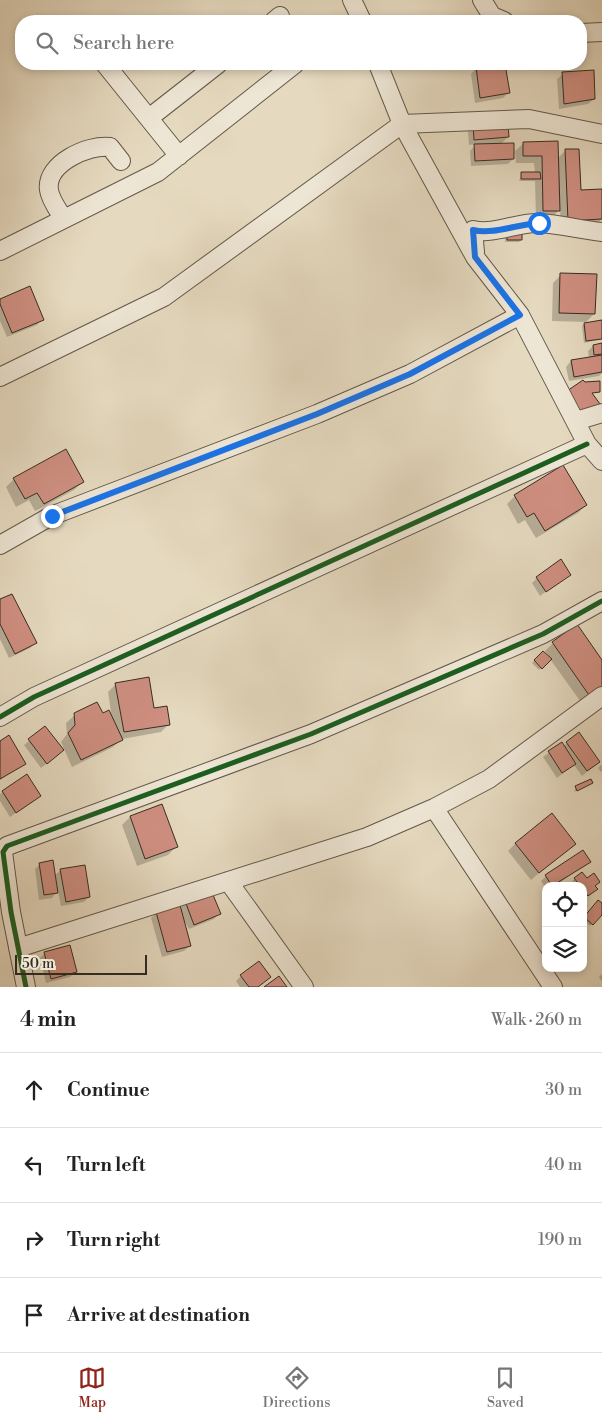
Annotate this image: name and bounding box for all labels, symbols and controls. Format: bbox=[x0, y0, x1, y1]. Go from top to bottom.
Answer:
search box bbox=[15, 15, 587, 70]
icon: search bbox=[33, 29, 61, 57]
text: Search here bbox=[73, 31, 174, 55]
route start bbox=[528, 212, 551, 235]
route end bbox=[41, 505, 64, 528]
map controls bbox=[542, 882, 587, 972]
button: locate bbox=[542, 882, 587, 927]
button: layers bbox=[542, 927, 587, 972]
scale bar bbox=[15, 952, 148, 975]
text: 50 m bbox=[22, 955, 54, 973]
text: 4 min bbox=[20, 1007, 76, 1033]
text: Walk · 260 m bbox=[491, 1010, 582, 1030]
icon: ahead bbox=[20, 1076, 48, 1104]
text: Continue bbox=[67, 1078, 150, 1102]
text: 30 m bbox=[545, 1080, 582, 1100]
icon: left bbox=[20, 1151, 48, 1179]
text: Turn left bbox=[67, 1153, 146, 1177]
text: 40 m bbox=[545, 1155, 582, 1175]
icon: right bbox=[20, 1226, 48, 1254]
text: Turn right bbox=[67, 1228, 160, 1252]
text: 190 m bbox=[538, 1230, 582, 1250]
icon: arrive bbox=[20, 1301, 48, 1329]
text: Arrive at destination bbox=[67, 1303, 250, 1327]
tab: Map bbox=[78, 1364, 106, 1412]
tab: Directions bbox=[263, 1364, 330, 1412]
tab: Saved bbox=[487, 1364, 524, 1412]

